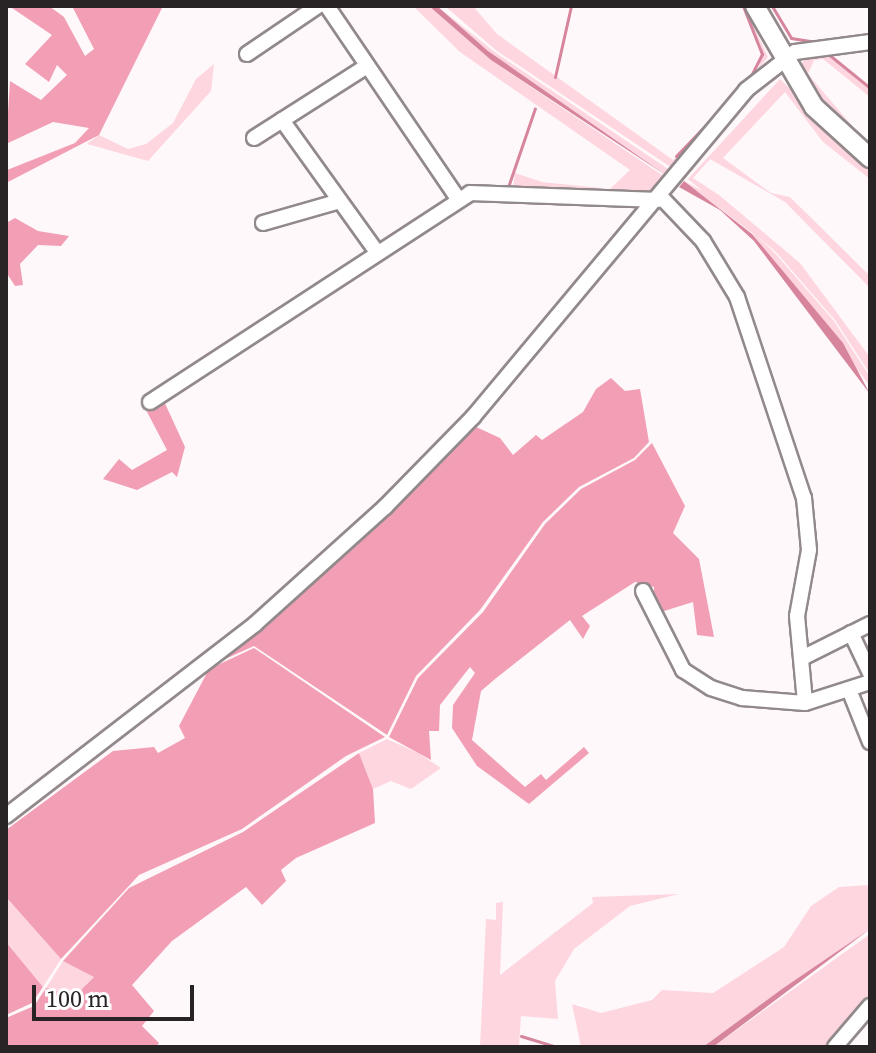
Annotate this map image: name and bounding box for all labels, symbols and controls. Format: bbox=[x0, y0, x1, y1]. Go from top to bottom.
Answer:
scale bar bbox=[36, 969, 198, 1019]
text: 100 m bbox=[46, 982, 109, 1015]

